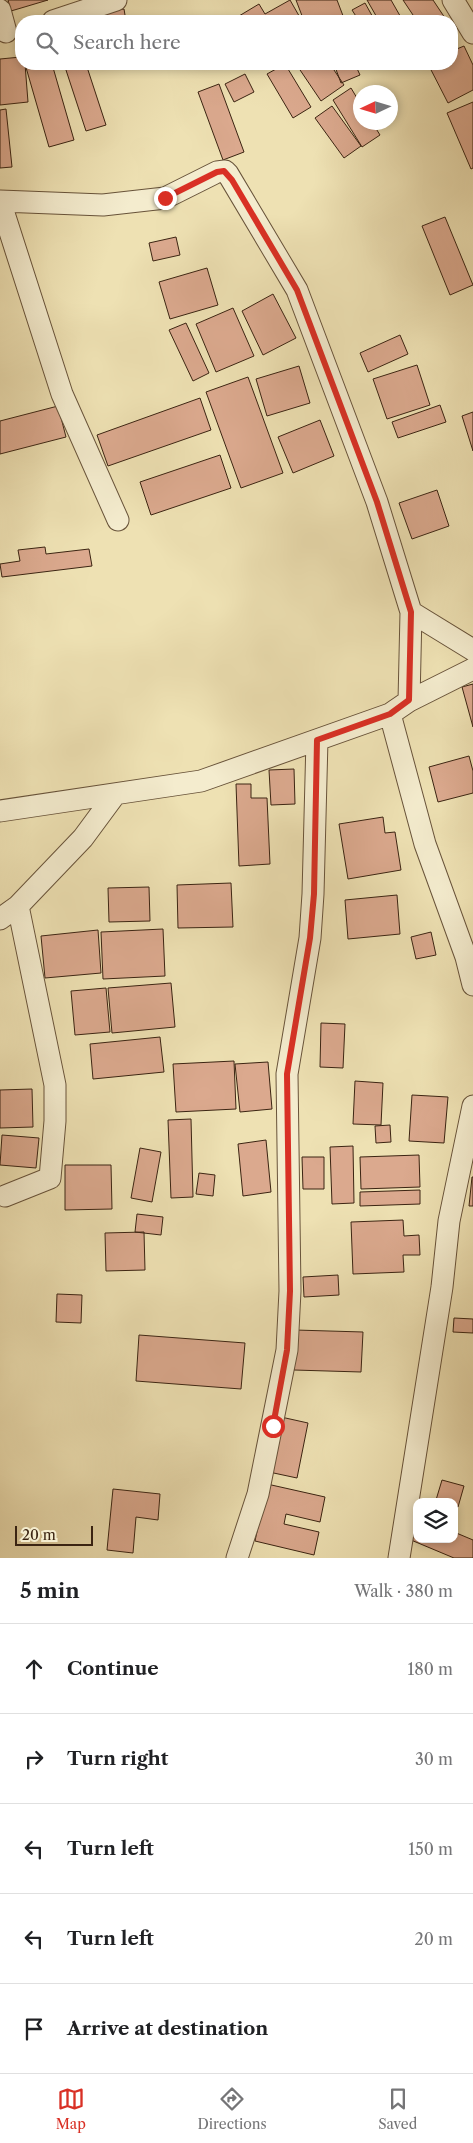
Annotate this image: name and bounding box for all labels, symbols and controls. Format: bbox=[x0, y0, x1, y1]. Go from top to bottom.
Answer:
search box bbox=[15, 15, 458, 70]
icon: search bbox=[33, 29, 61, 57]
text: Search here bbox=[73, 31, 181, 54]
north arrow bbox=[353, 85, 398, 130]
route end bbox=[154, 187, 177, 210]
route start bbox=[262, 1415, 285, 1438]
map controls bbox=[413, 1498, 458, 1543]
button: layers bbox=[413, 1498, 458, 1543]
scale bar bbox=[15, 1523, 92, 1546]
text: 20 m bbox=[22, 1526, 56, 1544]
text: 5 min bbox=[20, 1578, 80, 1603]
text: Walk · 380 m bbox=[354, 1581, 453, 1601]
icon: ahead bbox=[20, 1655, 48, 1683]
text: Continue bbox=[67, 1657, 159, 1680]
text: 180 m bbox=[407, 1659, 453, 1679]
icon: right bbox=[20, 1745, 48, 1773]
text: Turn right bbox=[67, 1747, 168, 1770]
text: 30 m bbox=[415, 1749, 453, 1769]
icon: left bbox=[20, 1835, 48, 1863]
text: Turn left bbox=[67, 1837, 154, 1860]
text: 150 m bbox=[408, 1839, 453, 1859]
icon: left bbox=[20, 1925, 48, 1953]
text: Turn left bbox=[67, 1927, 154, 1950]
text: 20 m bbox=[414, 1929, 453, 1949]
icon: arrive bbox=[20, 2015, 48, 2043]
text: Arrive at destination bbox=[67, 2017, 268, 2040]
tab: Map bbox=[56, 2085, 86, 2133]
tab: Directions bbox=[197, 2085, 267, 2133]
tab: Saved bbox=[378, 2085, 417, 2133]

